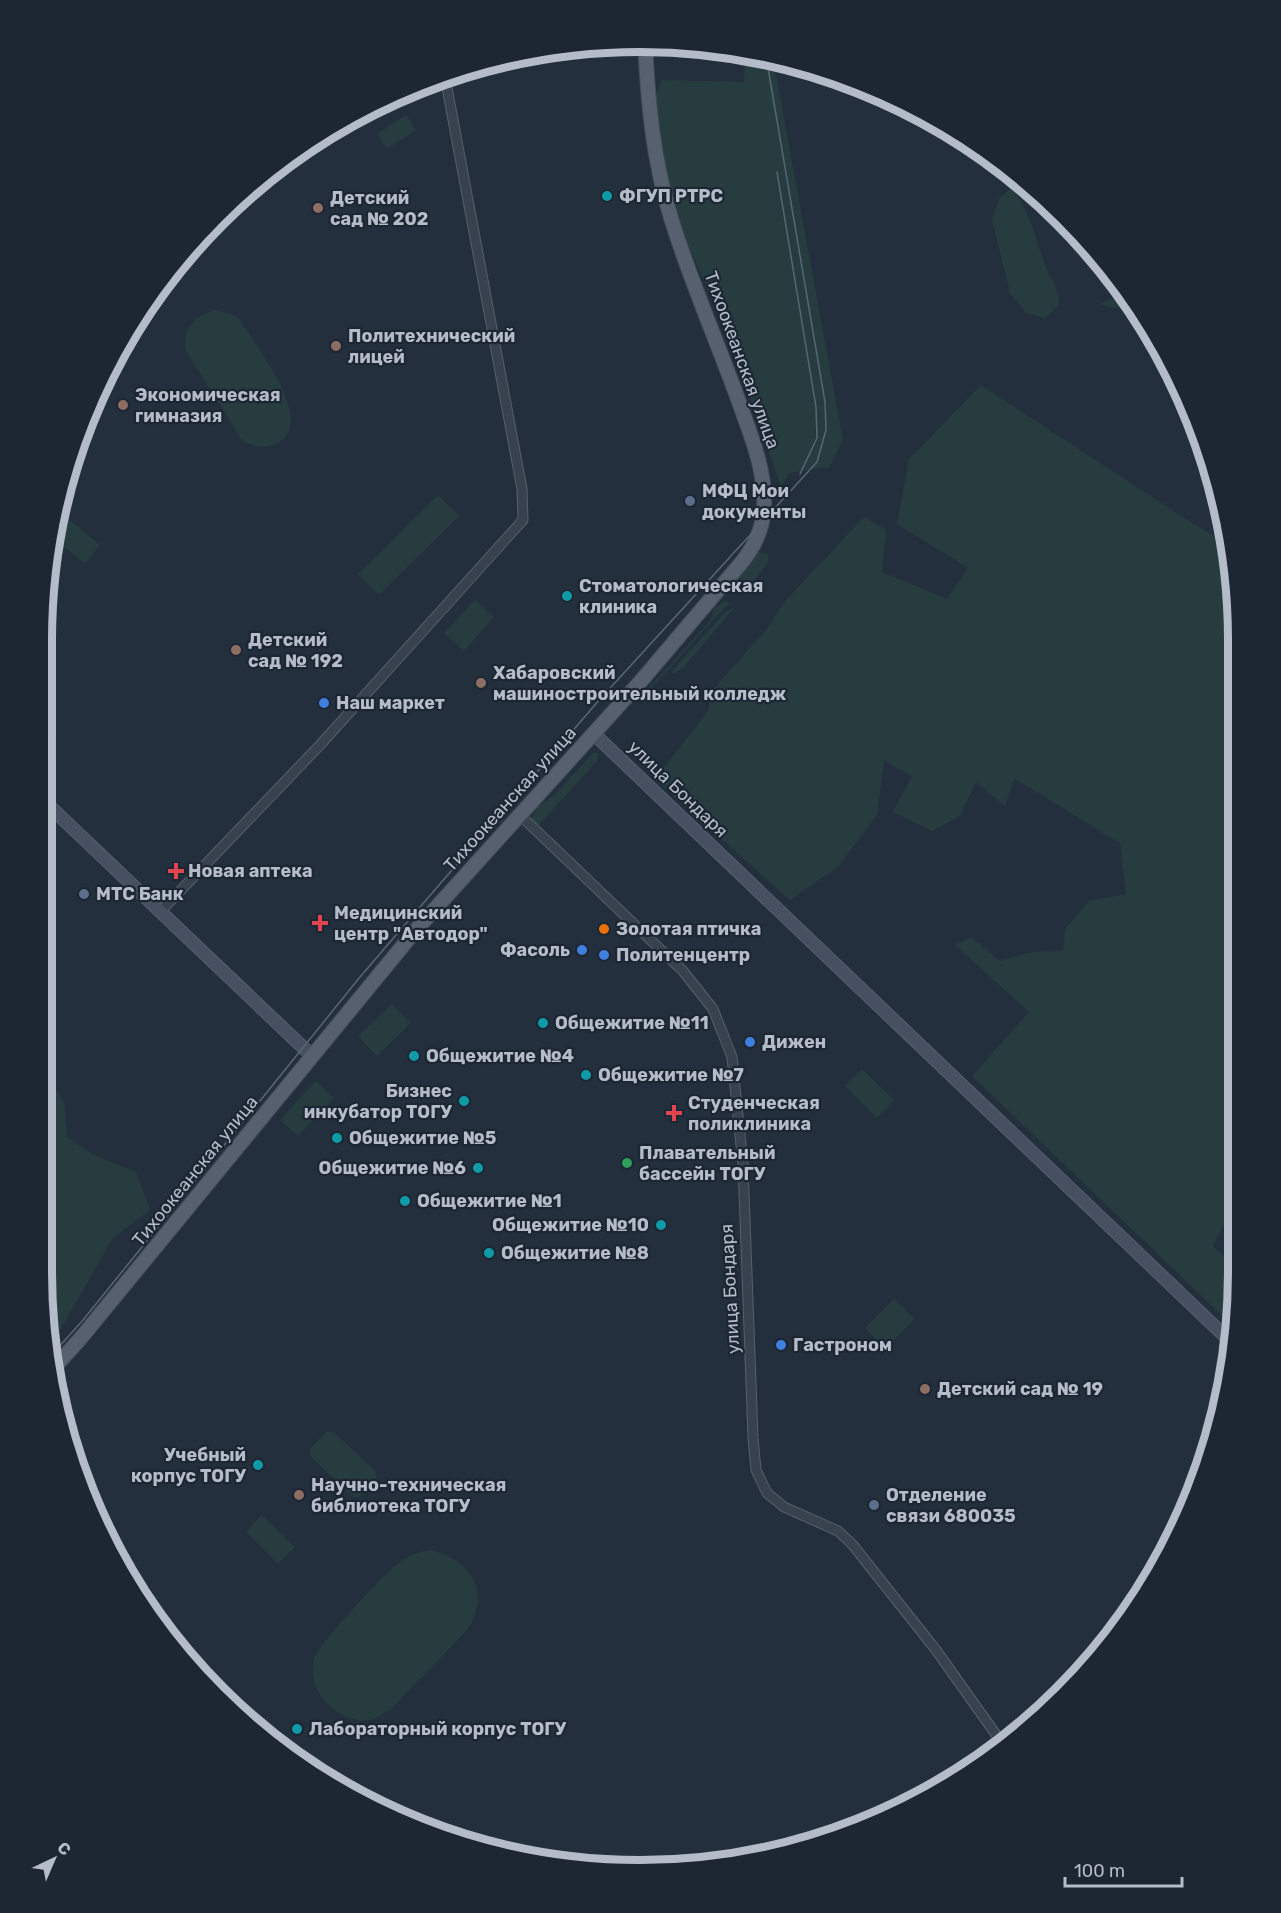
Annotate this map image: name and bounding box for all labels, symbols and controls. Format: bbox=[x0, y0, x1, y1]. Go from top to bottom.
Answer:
place label: ФГУП РТРС bbox=[619, 185, 723, 207]
place label: Детский сад № 202 bbox=[330, 187, 428, 230]
marker: ФГУП РТРС bbox=[600, 189, 614, 203]
marker: Детский сад № 202 bbox=[311, 201, 325, 215]
street label: Тихоокеанская улица bbox=[700, 268, 784, 452]
place label: Политехнический лицей bbox=[348, 325, 515, 368]
marker: Политехнический лицей bbox=[329, 339, 343, 353]
place label: Экономическая гимназия bbox=[135, 384, 281, 427]
marker: Экономическая гимназия bbox=[116, 398, 130, 412]
place label: МФЦ Мои документы bbox=[702, 480, 806, 523]
marker: МФЦ Мои документы bbox=[683, 494, 697, 508]
place label: Стоматологическая клиника bbox=[579, 575, 763, 618]
marker: Стоматологическая клиника bbox=[560, 589, 574, 603]
place label: Детский сад № 192 bbox=[248, 629, 343, 672]
marker: Детский сад № 192 bbox=[229, 643, 243, 657]
place label: Хабаровский машиностроительный колледж bbox=[493, 662, 787, 705]
marker: Хабаровский машиностроительный колледж bbox=[474, 676, 488, 690]
place label: Наш маркет bbox=[336, 692, 445, 714]
marker: Наш маркет bbox=[317, 696, 331, 710]
street label: Тихоокеанская улица bbox=[439, 722, 581, 876]
street label: улица Бондаря bbox=[624, 736, 732, 842]
place label: Новая аптека bbox=[188, 860, 313, 882]
marker: Новая аптека bbox=[169, 864, 183, 878]
place label: МТС Банк bbox=[96, 883, 184, 905]
marker: МТС Банк bbox=[77, 887, 91, 901]
place label: Медицинский центр "Автодор" bbox=[334, 902, 488, 945]
marker: Медицинский центр "Автодор" bbox=[311, 914, 329, 932]
place label: Золотая птичка bbox=[616, 918, 762, 940]
marker: Золотая птичка bbox=[597, 922, 611, 936]
place label: Фасоль bbox=[500, 939, 570, 961]
marker: Фасоль bbox=[575, 943, 589, 957]
place label: Политенцентр bbox=[616, 944, 750, 966]
marker: Политенцентр bbox=[597, 948, 611, 962]
place label: Общежитие №11 bbox=[555, 1012, 709, 1034]
marker: Общежитие №11 bbox=[536, 1016, 550, 1030]
place label: Дижен bbox=[762, 1031, 826, 1053]
marker: Дижен bbox=[743, 1035, 757, 1049]
place label: Общежитие №4 bbox=[426, 1045, 574, 1067]
marker: Общежитие №4 bbox=[407, 1049, 421, 1063]
place label: Общежитие №7 bbox=[598, 1064, 744, 1086]
marker: Общежитие №7 bbox=[579, 1068, 593, 1082]
place label: Бизнес инкубатор ТОГУ bbox=[304, 1080, 452, 1123]
street label: Тихоокеанская улица bbox=[127, 1091, 263, 1251]
place label: Студенческая поликлиника bbox=[688, 1092, 820, 1135]
marker: Бизнес инкубатор ТОГУ bbox=[457, 1094, 471, 1108]
marker: Студенческая поликлиника bbox=[665, 1104, 683, 1122]
place label: Общежитие №5 bbox=[349, 1127, 496, 1149]
marker: Общежитие №5 bbox=[330, 1131, 344, 1145]
place label: Плавательный бассейн ТОГУ bbox=[639, 1142, 775, 1185]
marker: Плавательный бассейн ТОГУ bbox=[620, 1156, 634, 1170]
place label: Общежитие №6 bbox=[319, 1157, 466, 1179]
marker: Общежитие №6 bbox=[471, 1161, 485, 1175]
place label: Общежитие №1 bbox=[417, 1190, 562, 1212]
marker: Общежитие №1 bbox=[398, 1194, 412, 1208]
place label: Общежитие №10 bbox=[492, 1214, 649, 1236]
marker: Общежитие №10 bbox=[654, 1218, 668, 1232]
street label: улица Бондаря bbox=[716, 1223, 744, 1355]
place label: Общежитие №8 bbox=[501, 1242, 649, 1264]
marker: Общежитие №8 bbox=[482, 1246, 496, 1260]
place label: Гастроном bbox=[793, 1334, 892, 1356]
marker: Гастроном bbox=[774, 1338, 788, 1352]
place label: Детский сад № 19 bbox=[937, 1378, 1103, 1400]
marker: Детский сад № 19 bbox=[918, 1382, 932, 1396]
place label: Учебный корпус ТОГУ bbox=[131, 1444, 246, 1487]
marker: Учебный корпус ТОГУ bbox=[251, 1458, 265, 1472]
place label: Научно-техническая библиотека ТОГУ bbox=[311, 1474, 506, 1517]
place label: Отделение связи 680035 bbox=[886, 1484, 1016, 1527]
marker: Научно-техническая библиотека ТОГУ bbox=[292, 1488, 306, 1502]
marker: Отделение связи 680035 bbox=[867, 1498, 881, 1512]
place label: Лабораторный корпус ТОГУ bbox=[309, 1718, 567, 1740]
marker: Лабораторный корпус ТОГУ bbox=[290, 1722, 304, 1736]
north arrow bbox=[24, 1829, 84, 1889]
text: С bbox=[53, 1838, 75, 1859]
scale bar bbox=[1065, 1850, 1182, 1888]
text: 100 m bbox=[1074, 1860, 1125, 1882]

